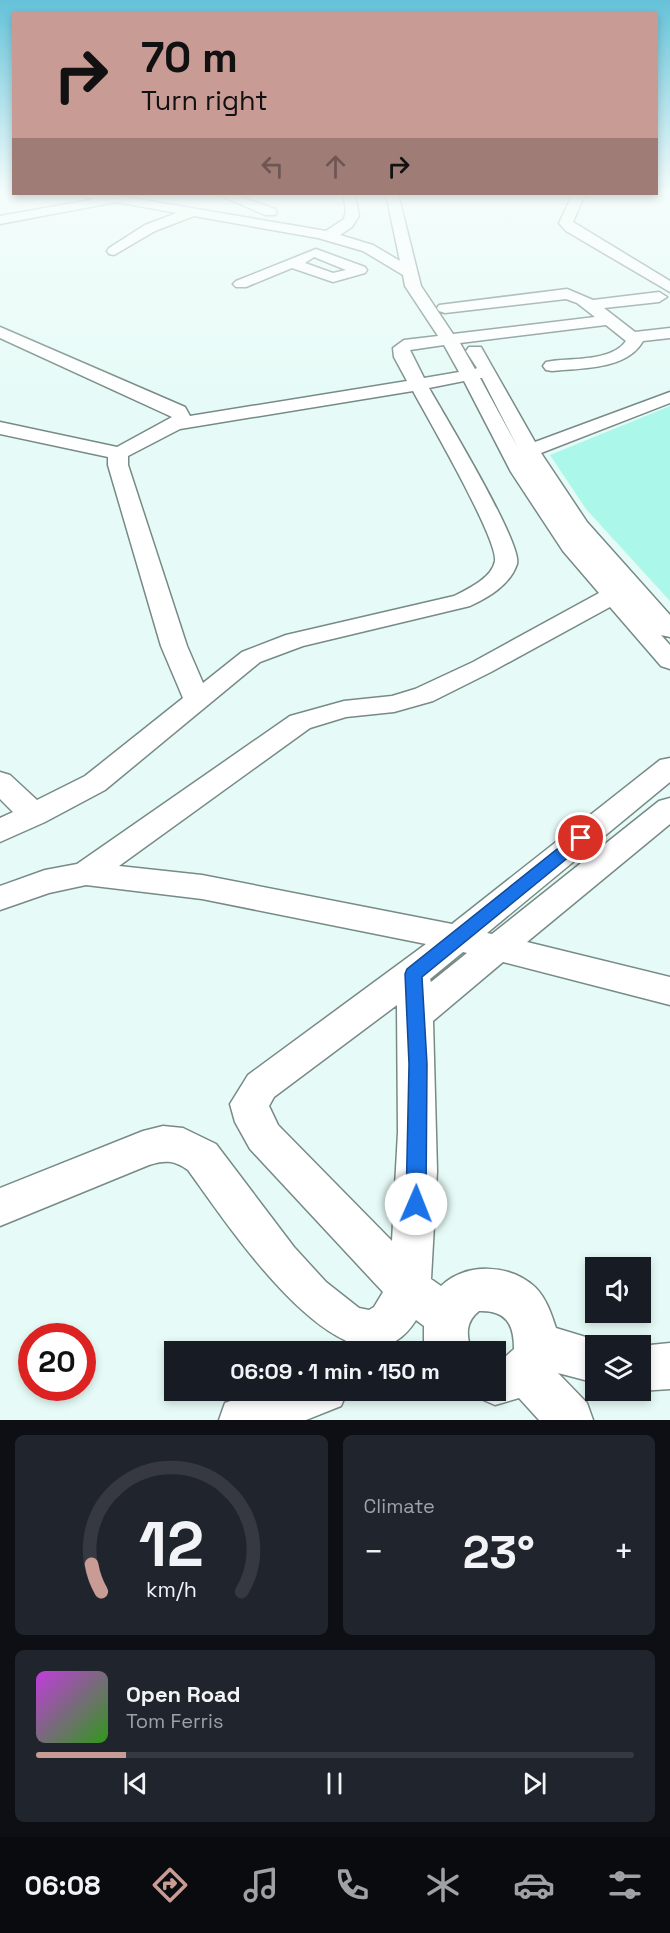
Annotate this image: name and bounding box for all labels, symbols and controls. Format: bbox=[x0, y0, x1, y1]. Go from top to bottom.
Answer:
text: 70 m bbox=[141, 31, 238, 84]
icon: right bbox=[42, 36, 120, 114]
text: Turn right bbox=[141, 83, 268, 118]
icon: left bbox=[256, 150, 289, 183]
icon: ahead bbox=[319, 150, 352, 183]
icon: right bbox=[382, 150, 415, 183]
pin bbox=[555, 812, 606, 863]
icon: arrive bbox=[564, 821, 597, 854]
position arrow bbox=[384, 1172, 448, 1236]
map controls bbox=[585, 1257, 651, 1401]
button: sound bbox=[585, 1257, 651, 1323]
speed limit sign: 20 bbox=[18, 1323, 96, 1401]
button: layers bbox=[585, 1335, 651, 1401]
text: 06:09 · 1 min · 150 m bbox=[230, 1357, 440, 1385]
text: Climate bbox=[364, 1493, 435, 1519]
text: 12 bbox=[139, 1505, 204, 1584]
text: 23° bbox=[463, 1524, 535, 1581]
text: − bbox=[364, 1531, 384, 1573]
text: + bbox=[614, 1531, 634, 1573]
text: km/h bbox=[146, 1576, 197, 1603]
text: Open Road bbox=[126, 1680, 241, 1708]
text: Tom Ferris bbox=[126, 1708, 224, 1734]
icon: previous bbox=[119, 1767, 152, 1800]
icon: pause bbox=[318, 1767, 351, 1800]
icon: next bbox=[518, 1767, 551, 1800]
icon: directions bbox=[149, 1864, 191, 1906]
icon: music bbox=[240, 1864, 282, 1906]
icon: phone bbox=[331, 1864, 373, 1906]
icon: climate bbox=[422, 1864, 464, 1906]
icon: car bbox=[513, 1864, 555, 1906]
icon: filters bbox=[604, 1864, 646, 1906]
text: 06:08 bbox=[24, 1868, 100, 1903]

